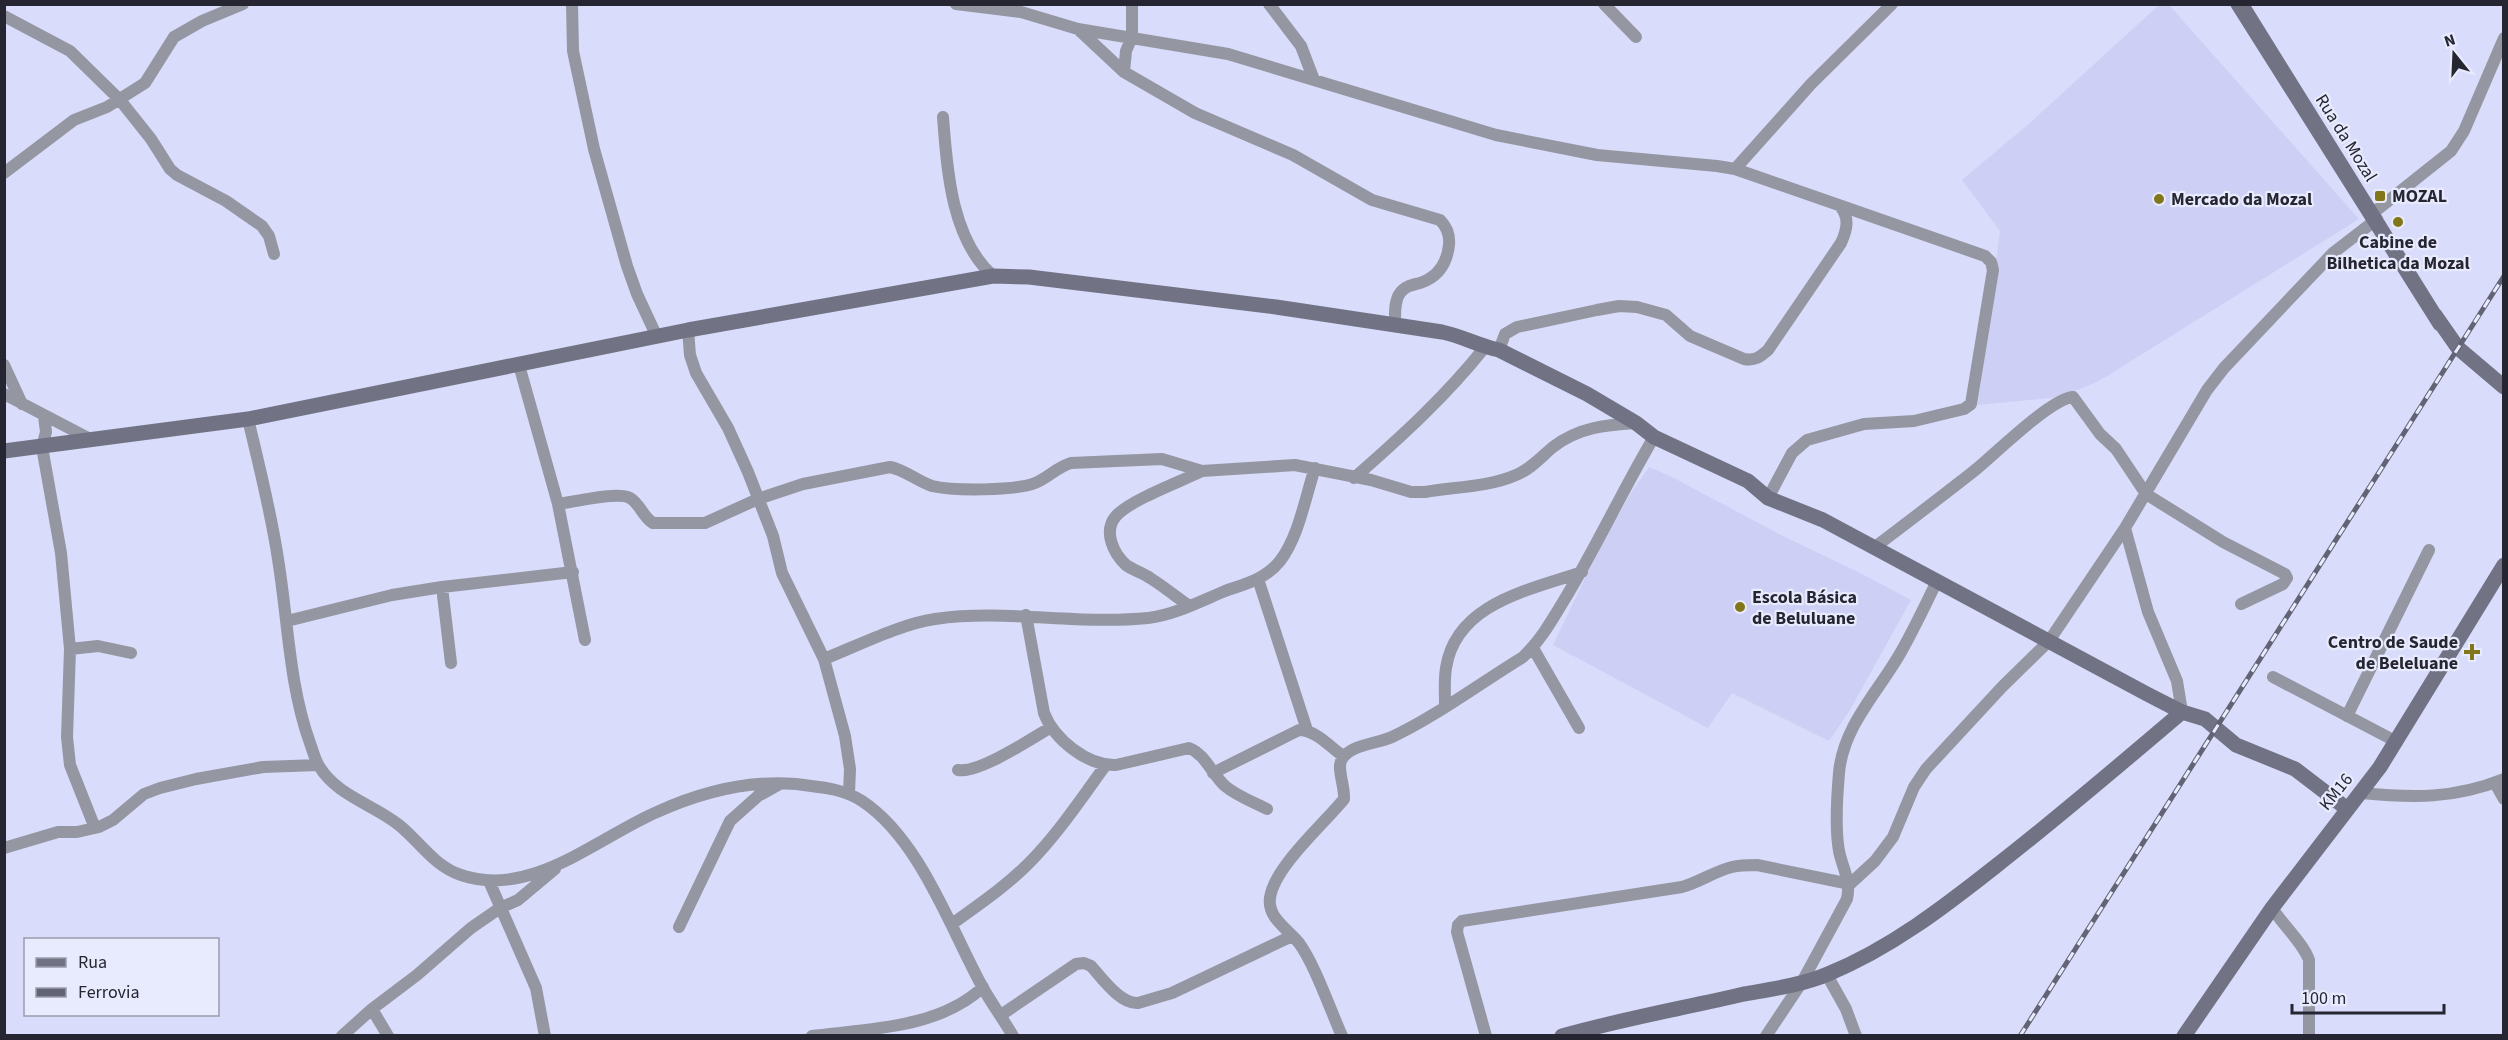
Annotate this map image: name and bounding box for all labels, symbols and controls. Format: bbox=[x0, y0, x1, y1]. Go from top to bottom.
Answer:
north arrow bbox=[2424, 24, 2484, 84]
text: N bbox=[2441, 29, 2458, 53]
street label: Rua da Mozal bbox=[2309, 89, 2383, 187]
place label: MOZAL bbox=[2392, 184, 2447, 209]
place label: Mercado da Mozal bbox=[2171, 187, 2312, 212]
marker: MOZAL bbox=[2373, 189, 2387, 203]
marker: Mercado da Mozal bbox=[2152, 192, 2166, 206]
marker: Cabine de Bilhetica da Mozal bbox=[2391, 215, 2405, 229]
place label: Cabine de Bilhetica da Mozal bbox=[2326, 230, 2470, 276]
place label: Escola Básica de Beluluane bbox=[1752, 585, 1857, 631]
marker: Escola Básica de Beluluane bbox=[1733, 600, 1747, 614]
place label: Centro de Saude de Beleluane bbox=[2328, 630, 2458, 676]
marker: Centro de Saude de Beleluane bbox=[2463, 643, 2481, 661]
street label: KM16 bbox=[2313, 768, 2359, 816]
legend bbox=[24, 938, 219, 1016]
text: Rua bbox=[78, 950, 107, 975]
scale bar bbox=[2292, 977, 2444, 1015]
text: Ferrovia bbox=[78, 980, 139, 1005]
text: 100 m bbox=[2301, 986, 2346, 1011]

